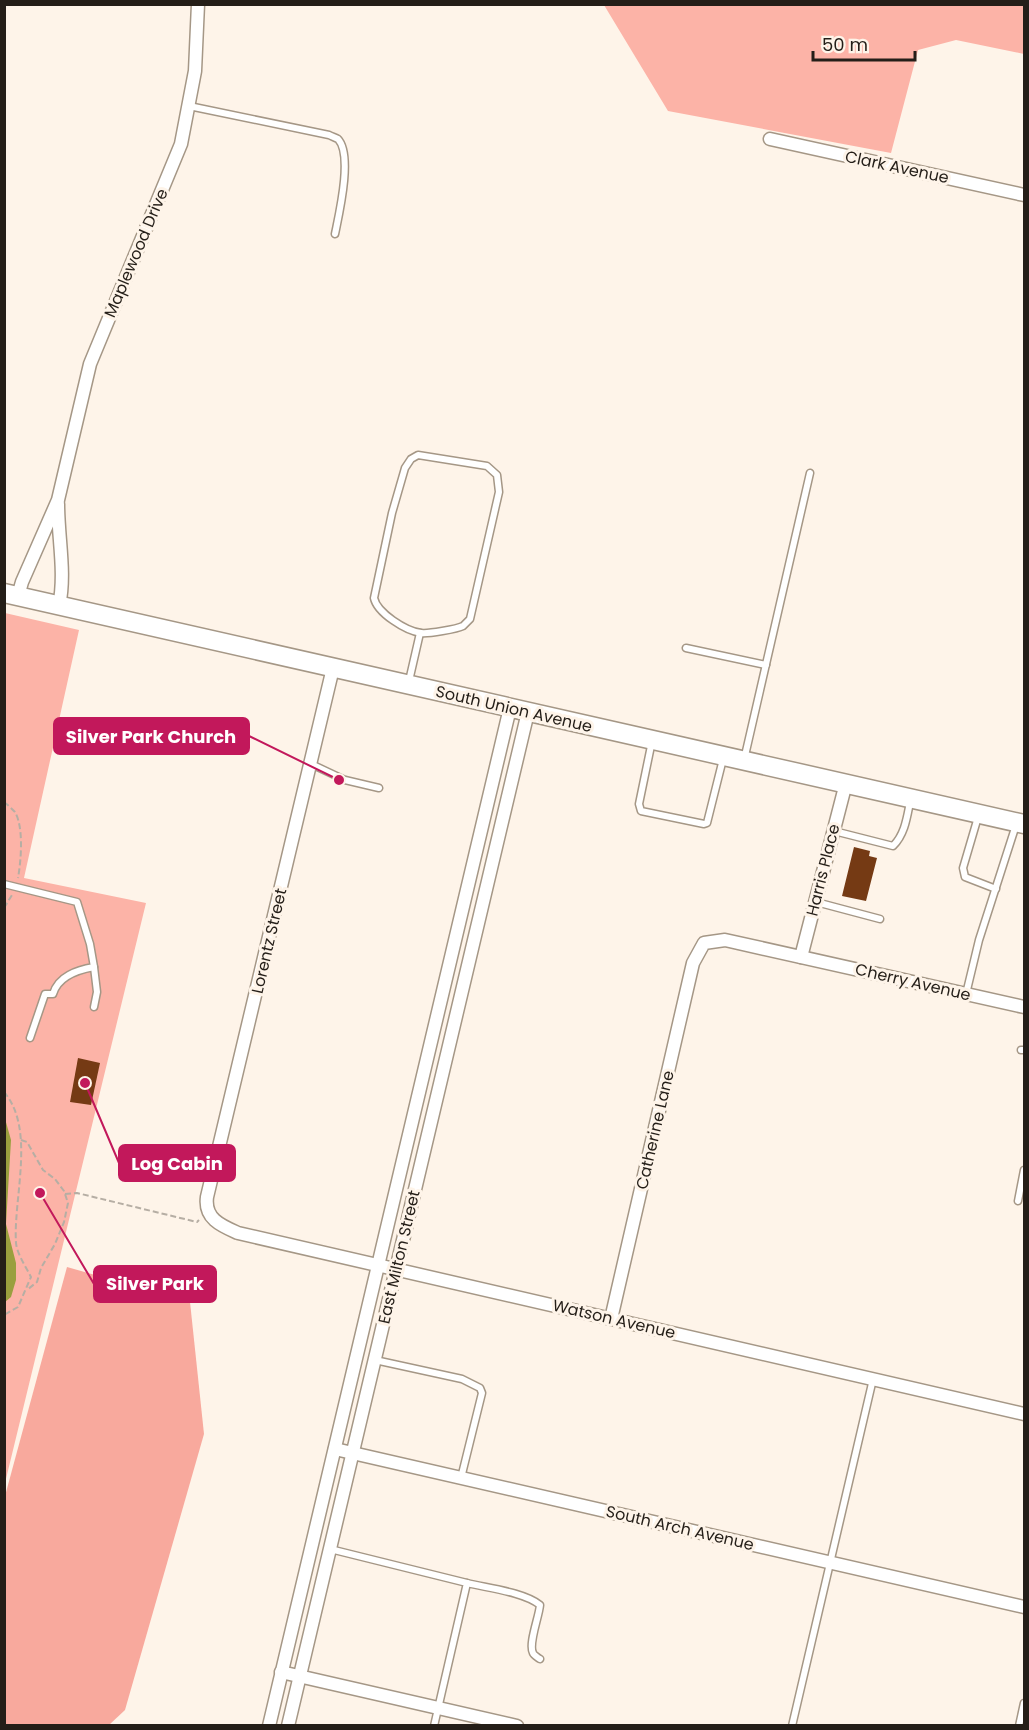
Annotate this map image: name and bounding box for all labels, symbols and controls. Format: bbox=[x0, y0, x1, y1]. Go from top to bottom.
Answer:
scale bar bbox=[813, 24, 915, 62]
text: 50 m bbox=[822, 32, 868, 57]
street label: Clark Avenue bbox=[843, 145, 951, 189]
street label: Maplewood Drive bbox=[98, 185, 174, 321]
street label: South Union Avenue bbox=[433, 680, 595, 738]
callout: Silver Park Church bbox=[54, 718, 249, 754]
text: Silver Park Church bbox=[66, 724, 236, 749]
street label: Harris Place bbox=[800, 822, 846, 918]
street label: Lorentz Street bbox=[246, 886, 292, 996]
street label: Cherry Avenue bbox=[853, 958, 973, 1006]
street label: Catherine Lane bbox=[630, 1068, 680, 1192]
callout: Log Cabin bbox=[119, 1145, 235, 1181]
text: Log Cabin bbox=[131, 1151, 223, 1176]
street label: East Milton Street bbox=[372, 1188, 426, 1326]
callout: Silver Park bbox=[94, 1266, 216, 1302]
text: Silver Park bbox=[106, 1271, 205, 1296]
street label: Watson Avenue bbox=[550, 1294, 678, 1344]
street label: South Arch Avenue bbox=[604, 1500, 756, 1556]

